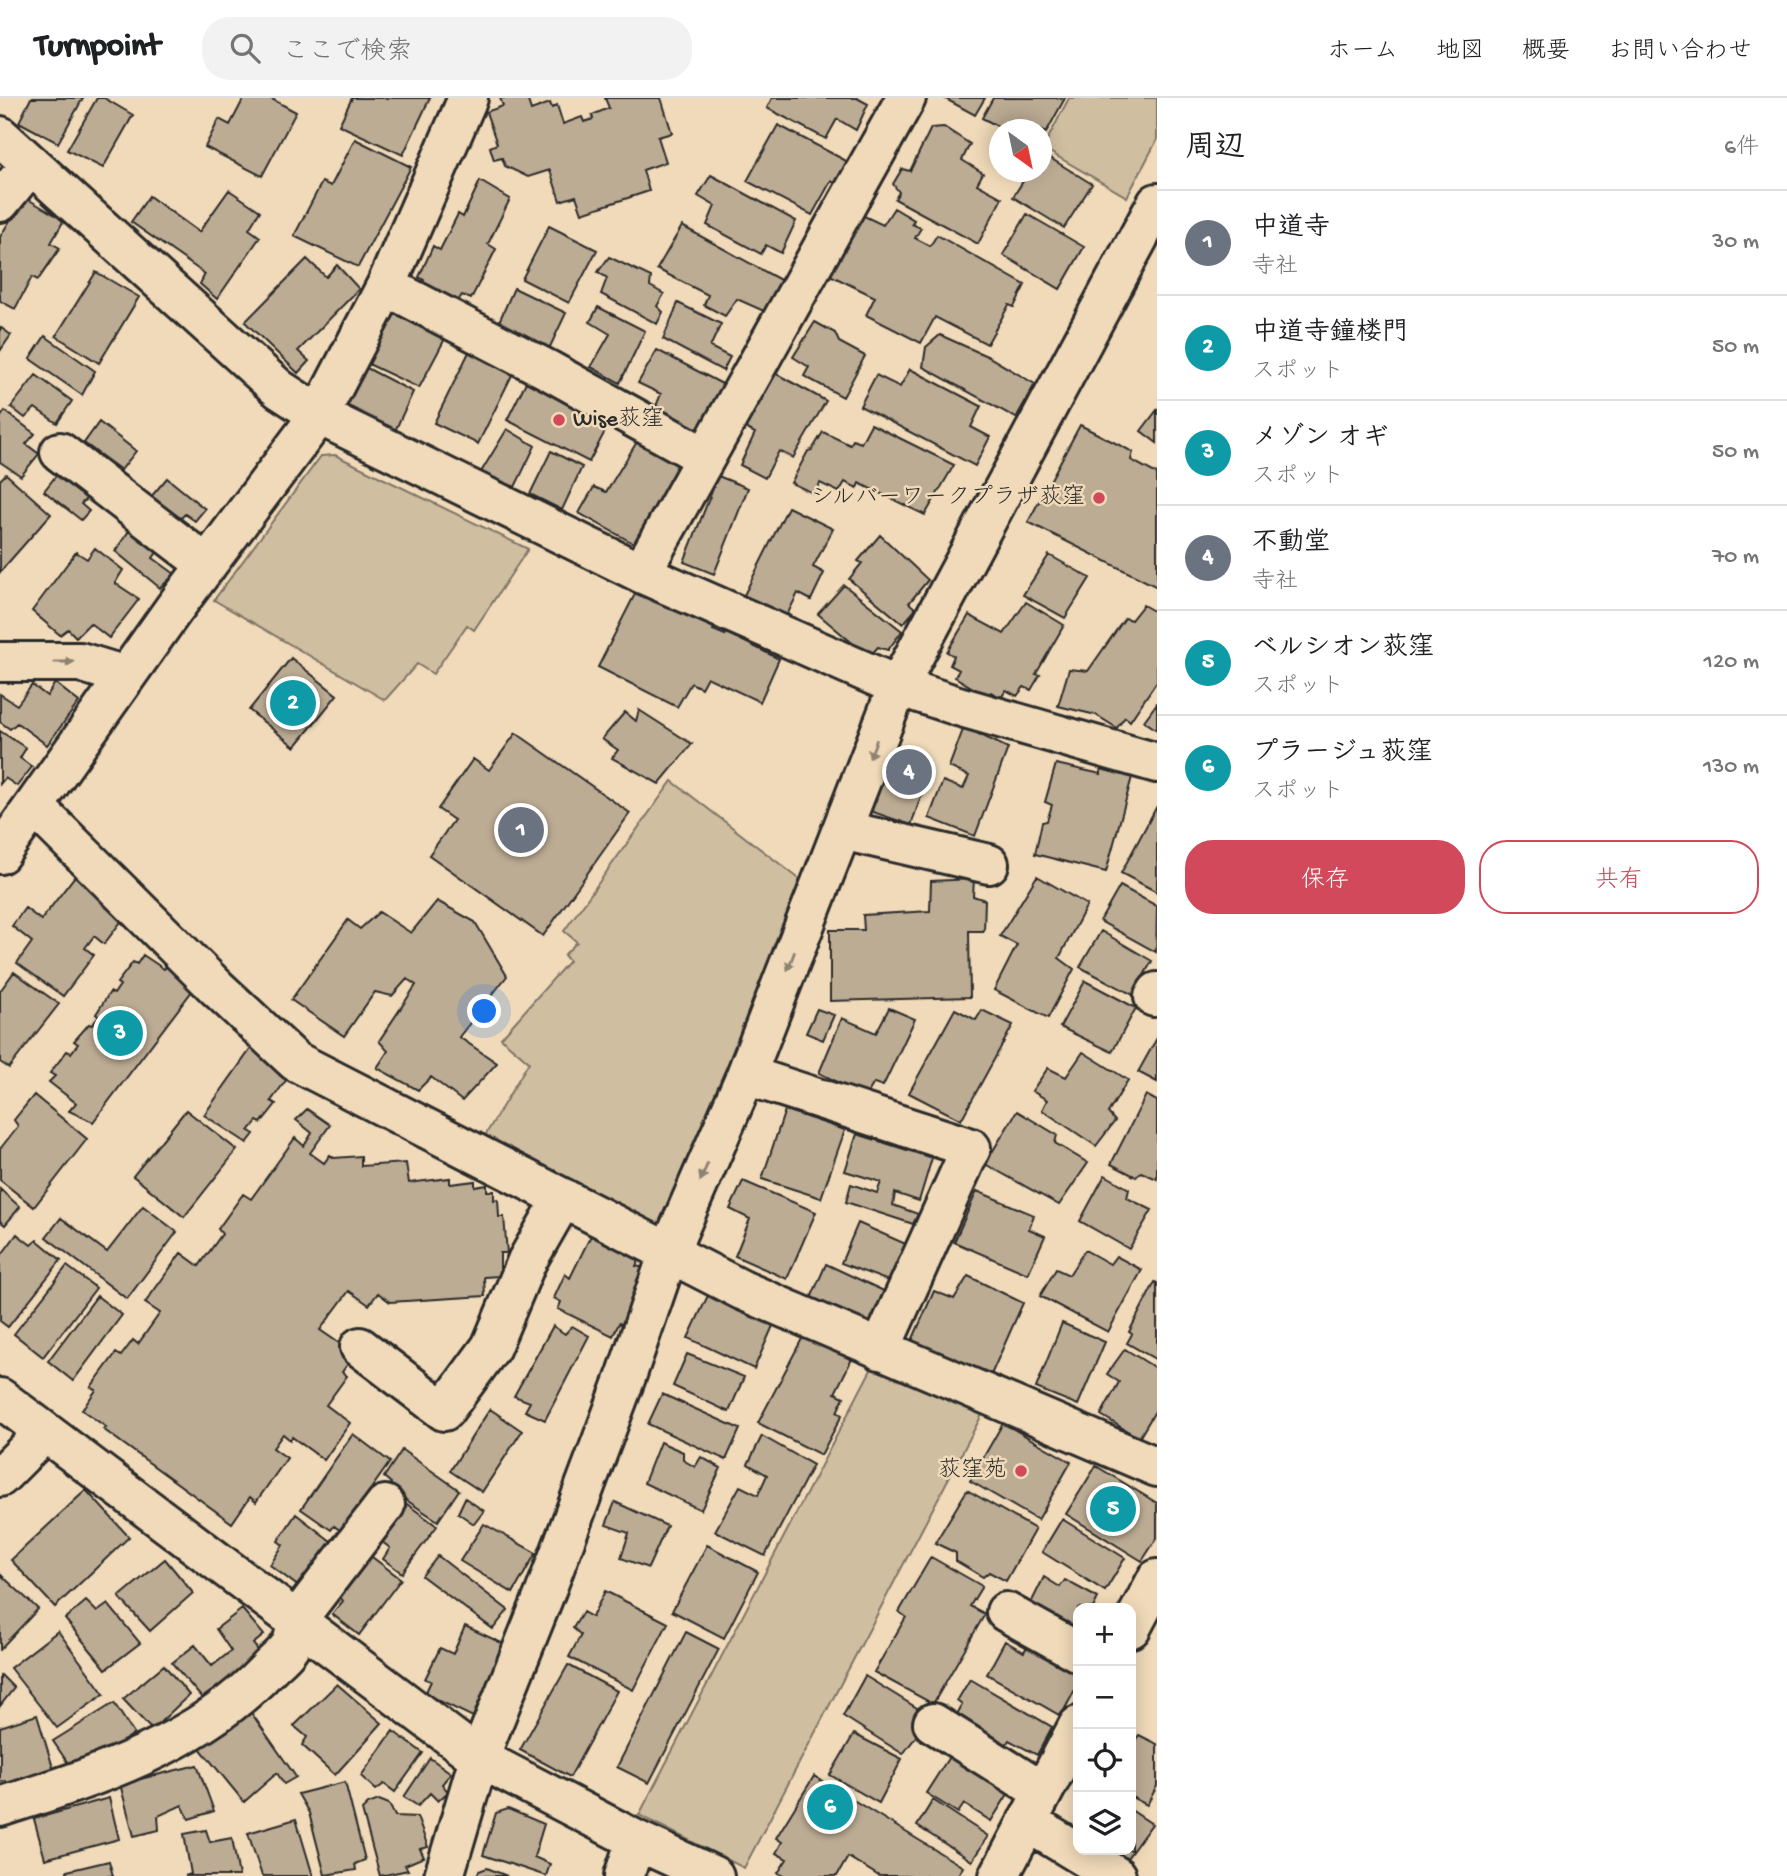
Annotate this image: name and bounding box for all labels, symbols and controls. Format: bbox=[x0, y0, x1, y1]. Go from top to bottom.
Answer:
search box bbox=[202, 17, 692, 80]
text: Turnpoint bbox=[35, 29, 160, 67]
icon: search bbox=[226, 29, 264, 67]
text: ここで検索 bbox=[282, 38, 412, 69]
text: ホーム bbox=[1327, 38, 1398, 67]
text: 地図 bbox=[1436, 38, 1484, 67]
text: 概要 bbox=[1522, 38, 1570, 67]
text: お問い合わせ bbox=[1608, 38, 1752, 67]
north arrow bbox=[989, 119, 1052, 182]
text: 周辺 bbox=[1185, 132, 1245, 167]
text: 6件 bbox=[1724, 135, 1759, 162]
text: 中道寺 bbox=[1252, 214, 1330, 245]
text: 1 bbox=[1203, 229, 1213, 256]
text: 30 m bbox=[1712, 229, 1759, 256]
text: 寺社 bbox=[1252, 254, 1298, 281]
text: 中道寺鐘楼門 bbox=[1252, 319, 1408, 350]
text: 2 bbox=[1202, 334, 1214, 361]
text: 50 m bbox=[1712, 334, 1759, 361]
text: スポット bbox=[1252, 359, 1344, 386]
place label: Wise荻窪 bbox=[573, 406, 664, 434]
marker: Wise荻窪 bbox=[551, 412, 567, 428]
text: メゾン オギ bbox=[1252, 424, 1388, 455]
text: 3 bbox=[1202, 439, 1214, 466]
text: 50 m bbox=[1712, 439, 1759, 466]
text: スポット bbox=[1252, 464, 1344, 491]
place label: シルバーワークプラザ荻窪 bbox=[810, 484, 1085, 512]
marker: シルバーワークプラザ荻窪 bbox=[1091, 490, 1107, 506]
text: 不動堂 bbox=[1252, 529, 1330, 560]
text: 4 bbox=[1203, 544, 1213, 571]
text: 70 m bbox=[1712, 544, 1759, 571]
text: 寺社 bbox=[1252, 569, 1298, 596]
text: ベルシオン荻窪 bbox=[1252, 634, 1434, 665]
text: 5 bbox=[1202, 649, 1214, 676]
text: 120 m bbox=[1704, 649, 1759, 676]
one-way arrow bbox=[53, 656, 75, 668]
text: スポット bbox=[1252, 674, 1344, 701]
pin: 2 bbox=[270, 677, 316, 729]
one-way arrow bbox=[868, 739, 879, 760]
text: プラージュ荻窪 bbox=[1252, 739, 1432, 770]
pin: 4 bbox=[886, 746, 932, 798]
text: 6 bbox=[1202, 754, 1214, 781]
text: 130 m bbox=[1703, 754, 1759, 781]
text: スポット bbox=[1252, 779, 1344, 806]
pin: 1 bbox=[498, 804, 544, 856]
button: 保存 bbox=[1185, 840, 1465, 914]
button: 共有 bbox=[1479, 840, 1759, 914]
one-way arrow bbox=[785, 951, 796, 972]
your location bbox=[467, 994, 501, 1028]
pin: 3 bbox=[97, 1007, 143, 1059]
one-way arrow bbox=[698, 1161, 709, 1182]
place label: 荻窪苑 bbox=[938, 1457, 1007, 1485]
marker: 荻窪苑 bbox=[1013, 1463, 1029, 1479]
pin: 5 bbox=[1090, 1483, 1136, 1535]
map controls bbox=[1073, 1603, 1136, 1855]
button: + bbox=[1073, 1603, 1136, 1666]
button: − bbox=[1073, 1666, 1136, 1729]
button: locate bbox=[1073, 1729, 1136, 1792]
pin: 6 bbox=[807, 1781, 853, 1833]
button: layers bbox=[1073, 1792, 1136, 1855]

